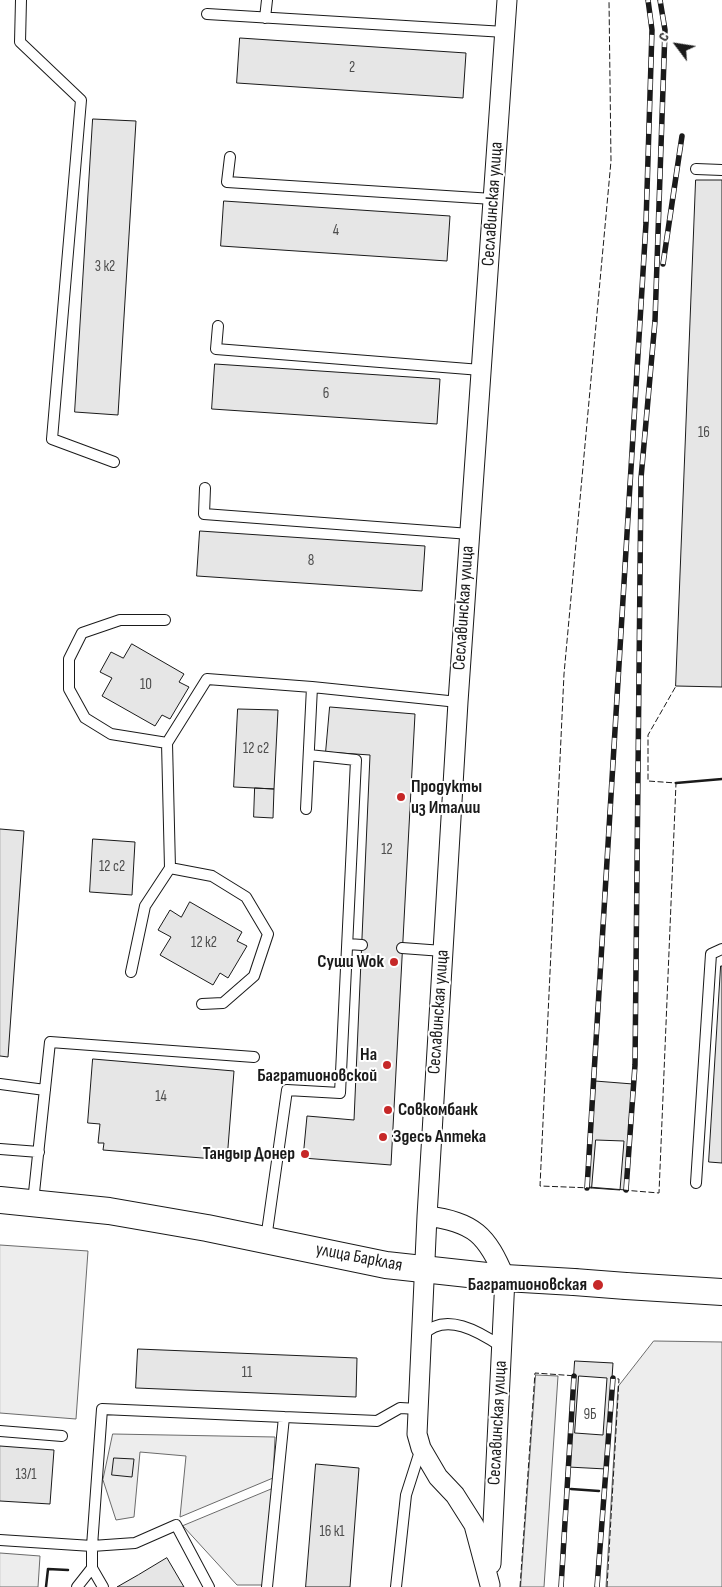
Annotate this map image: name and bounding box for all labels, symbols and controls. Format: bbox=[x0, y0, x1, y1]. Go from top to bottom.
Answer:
north arrow bbox=[652, 20, 702, 70]
text: С bbox=[655, 30, 673, 44]
house number: 2 bbox=[349, 59, 355, 77]
street label: Сеславинская улица bbox=[478, 141, 508, 267]
house number: 4 bbox=[333, 222, 339, 240]
house number: 3 к2 bbox=[95, 258, 115, 276]
house number: 6 bbox=[323, 385, 329, 403]
house number: 16 bbox=[698, 424, 710, 442]
street label: Сеславинская улица bbox=[449, 545, 479, 671]
house number: 8 bbox=[308, 552, 314, 570]
house number: 10 bbox=[140, 676, 152, 694]
house number: 12 с2 bbox=[243, 740, 269, 758]
place label: Продукты из Италии bbox=[411, 776, 482, 819]
marker: Продукты из Италии bbox=[395, 791, 407, 803]
house number: 12 bbox=[381, 841, 393, 859]
house number: 12 с2 bbox=[99, 858, 125, 876]
house number: 12 к2 bbox=[191, 934, 217, 952]
street label: Сеславинская улица bbox=[424, 949, 454, 1075]
place label: Суши Wok bbox=[317, 951, 384, 973]
marker: Суши Wok bbox=[388, 956, 400, 968]
place label: На Багратионовской bbox=[257, 1044, 377, 1086]
marker: На Багратионовской bbox=[381, 1059, 393, 1071]
house number: 14 bbox=[155, 1088, 167, 1106]
place label: Совкомбанк bbox=[398, 1099, 478, 1121]
marker: Совкомбанк bbox=[382, 1104, 394, 1116]
place label: Здесь Аптека bbox=[393, 1126, 486, 1148]
marker: Здесь Аптека bbox=[377, 1131, 389, 1143]
place label: Тандыр Донер bbox=[203, 1143, 295, 1165]
marker: Тандыр Донер bbox=[299, 1148, 311, 1160]
street label: улица Барклая bbox=[314, 1239, 404, 1277]
place label: Багратионовская bbox=[468, 1274, 587, 1296]
marker: Багратионовская bbox=[591, 1278, 605, 1292]
street label: Сеславинская улица bbox=[484, 1360, 512, 1486]
house number: 11 bbox=[242, 1364, 252, 1382]
house number: 9Б bbox=[583, 1406, 597, 1424]
house number: 13/1 bbox=[15, 1466, 37, 1484]
house number: 16 к1 bbox=[319, 1523, 345, 1541]

